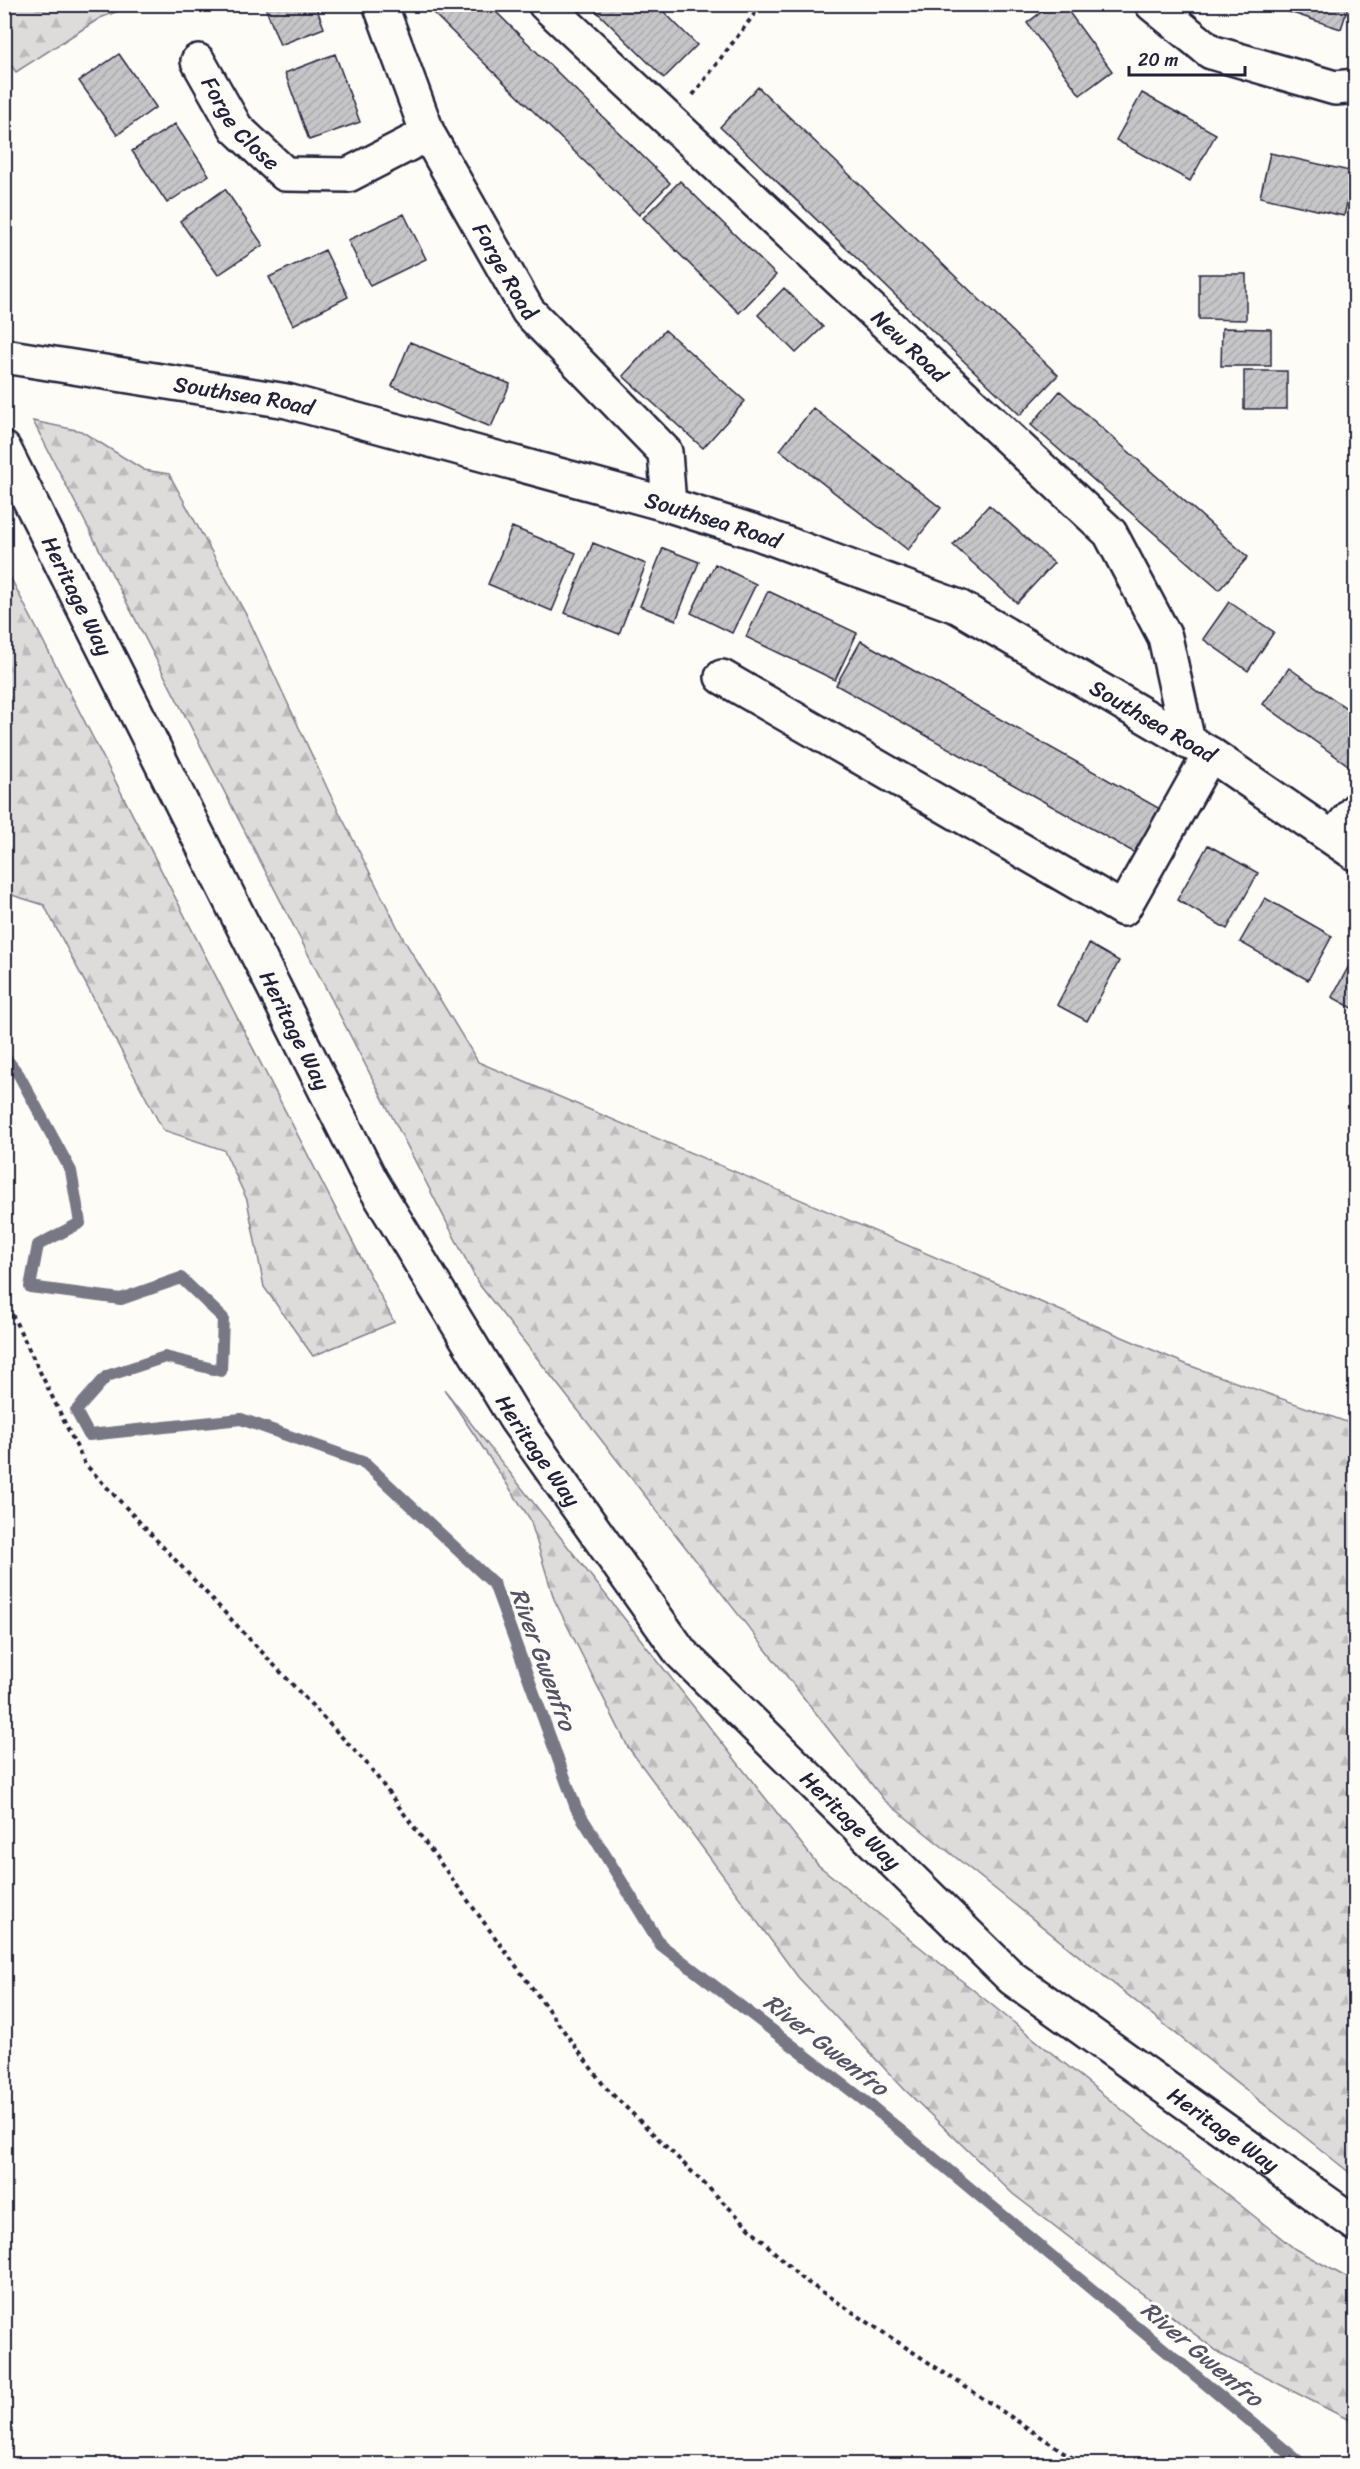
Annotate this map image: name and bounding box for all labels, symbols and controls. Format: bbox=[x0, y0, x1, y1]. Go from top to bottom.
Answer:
scale bar bbox=[1129, 39, 1244, 77]
text: 20 m bbox=[1138, 44, 1178, 76]
street label: Forge Close bbox=[190, 69, 289, 180]
street label: Forge Road bbox=[462, 215, 548, 332]
street label: New Road bbox=[862, 300, 959, 394]
street label: Southsea Road bbox=[171, 364, 320, 428]
street label: Southsea Road bbox=[640, 480, 788, 561]
street label: Heritage Way bbox=[30, 529, 124, 663]
street label: Southsea Road bbox=[1082, 669, 1225, 774]
street label: Heritage Way bbox=[248, 963, 342, 1098]
street label: Heritage Way bbox=[485, 1387, 591, 1516]
water label: River Gwenfro bbox=[498, 1582, 589, 1738]
street label: Heritage Way bbox=[790, 1761, 911, 1880]
water label: River Gwenfro bbox=[754, 1983, 899, 2109]
street label: Heritage Way bbox=[1159, 2076, 1288, 2184]
water label: River Gwenfro bbox=[1131, 2290, 1274, 2419]

